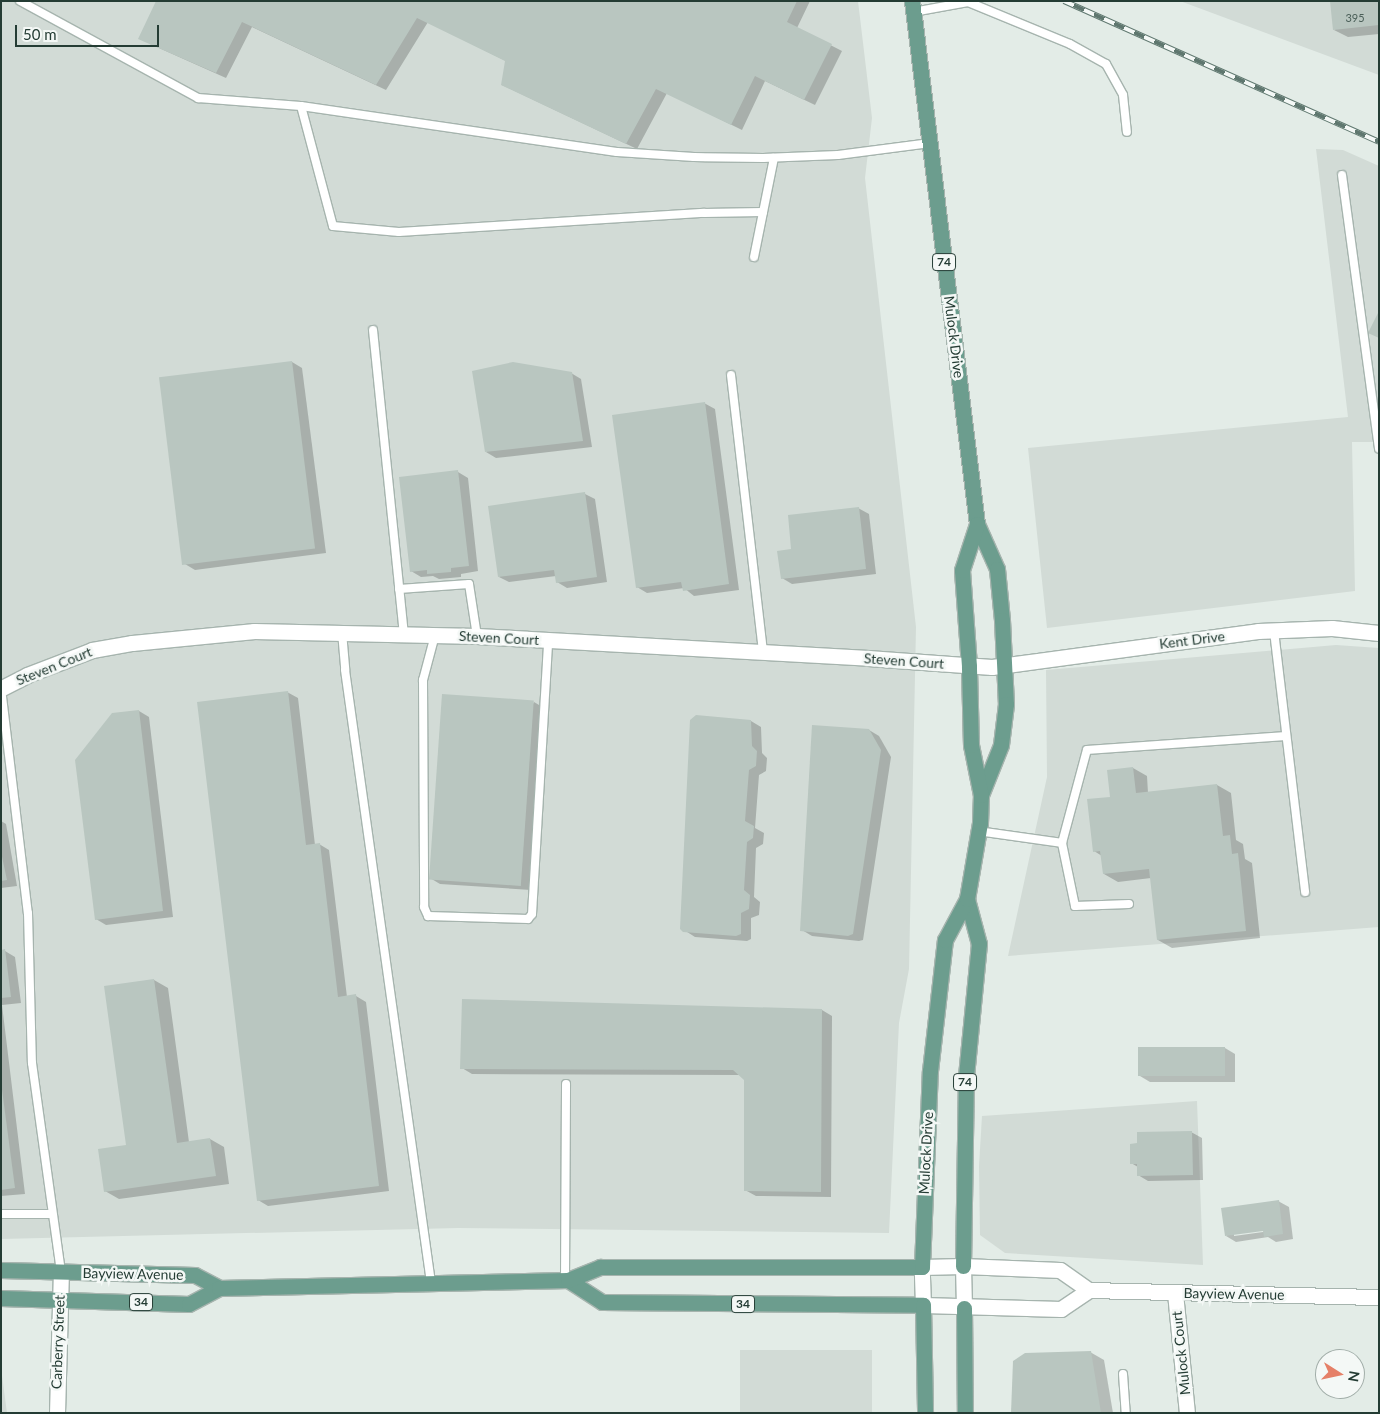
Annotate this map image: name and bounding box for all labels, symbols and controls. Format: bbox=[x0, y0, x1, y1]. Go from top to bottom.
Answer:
house number: 395 bbox=[1345, 11, 1365, 25]
scale bar bbox=[18, 15, 161, 47]
text: 50 m bbox=[23, 25, 57, 43]
road number: 74 bbox=[932, 252, 956, 272]
street label: Mulock Drive bbox=[941, 295, 967, 379]
street label: Steven Court bbox=[458, 628, 540, 648]
street label: Kent Drive bbox=[1158, 628, 1226, 652]
street label: Steven Court bbox=[14, 643, 94, 689]
street label: Steven Court bbox=[863, 650, 945, 672]
road number: 74 bbox=[952, 1072, 978, 1092]
street label: Mulock Drive bbox=[915, 1111, 937, 1195]
street label: Bayview Avenue bbox=[82, 1265, 184, 1283]
street label: Bayview Avenue bbox=[1183, 1285, 1285, 1303]
road number: 34 bbox=[128, 1292, 154, 1311]
street label: Carberry Street bbox=[48, 1294, 68, 1390]
road number: 34 bbox=[730, 1295, 756, 1314]
street label: Mulock Court bbox=[1168, 1310, 1194, 1396]
north arrow bbox=[1315, 1349, 1365, 1399]
text: N bbox=[1345, 1370, 1364, 1383]

